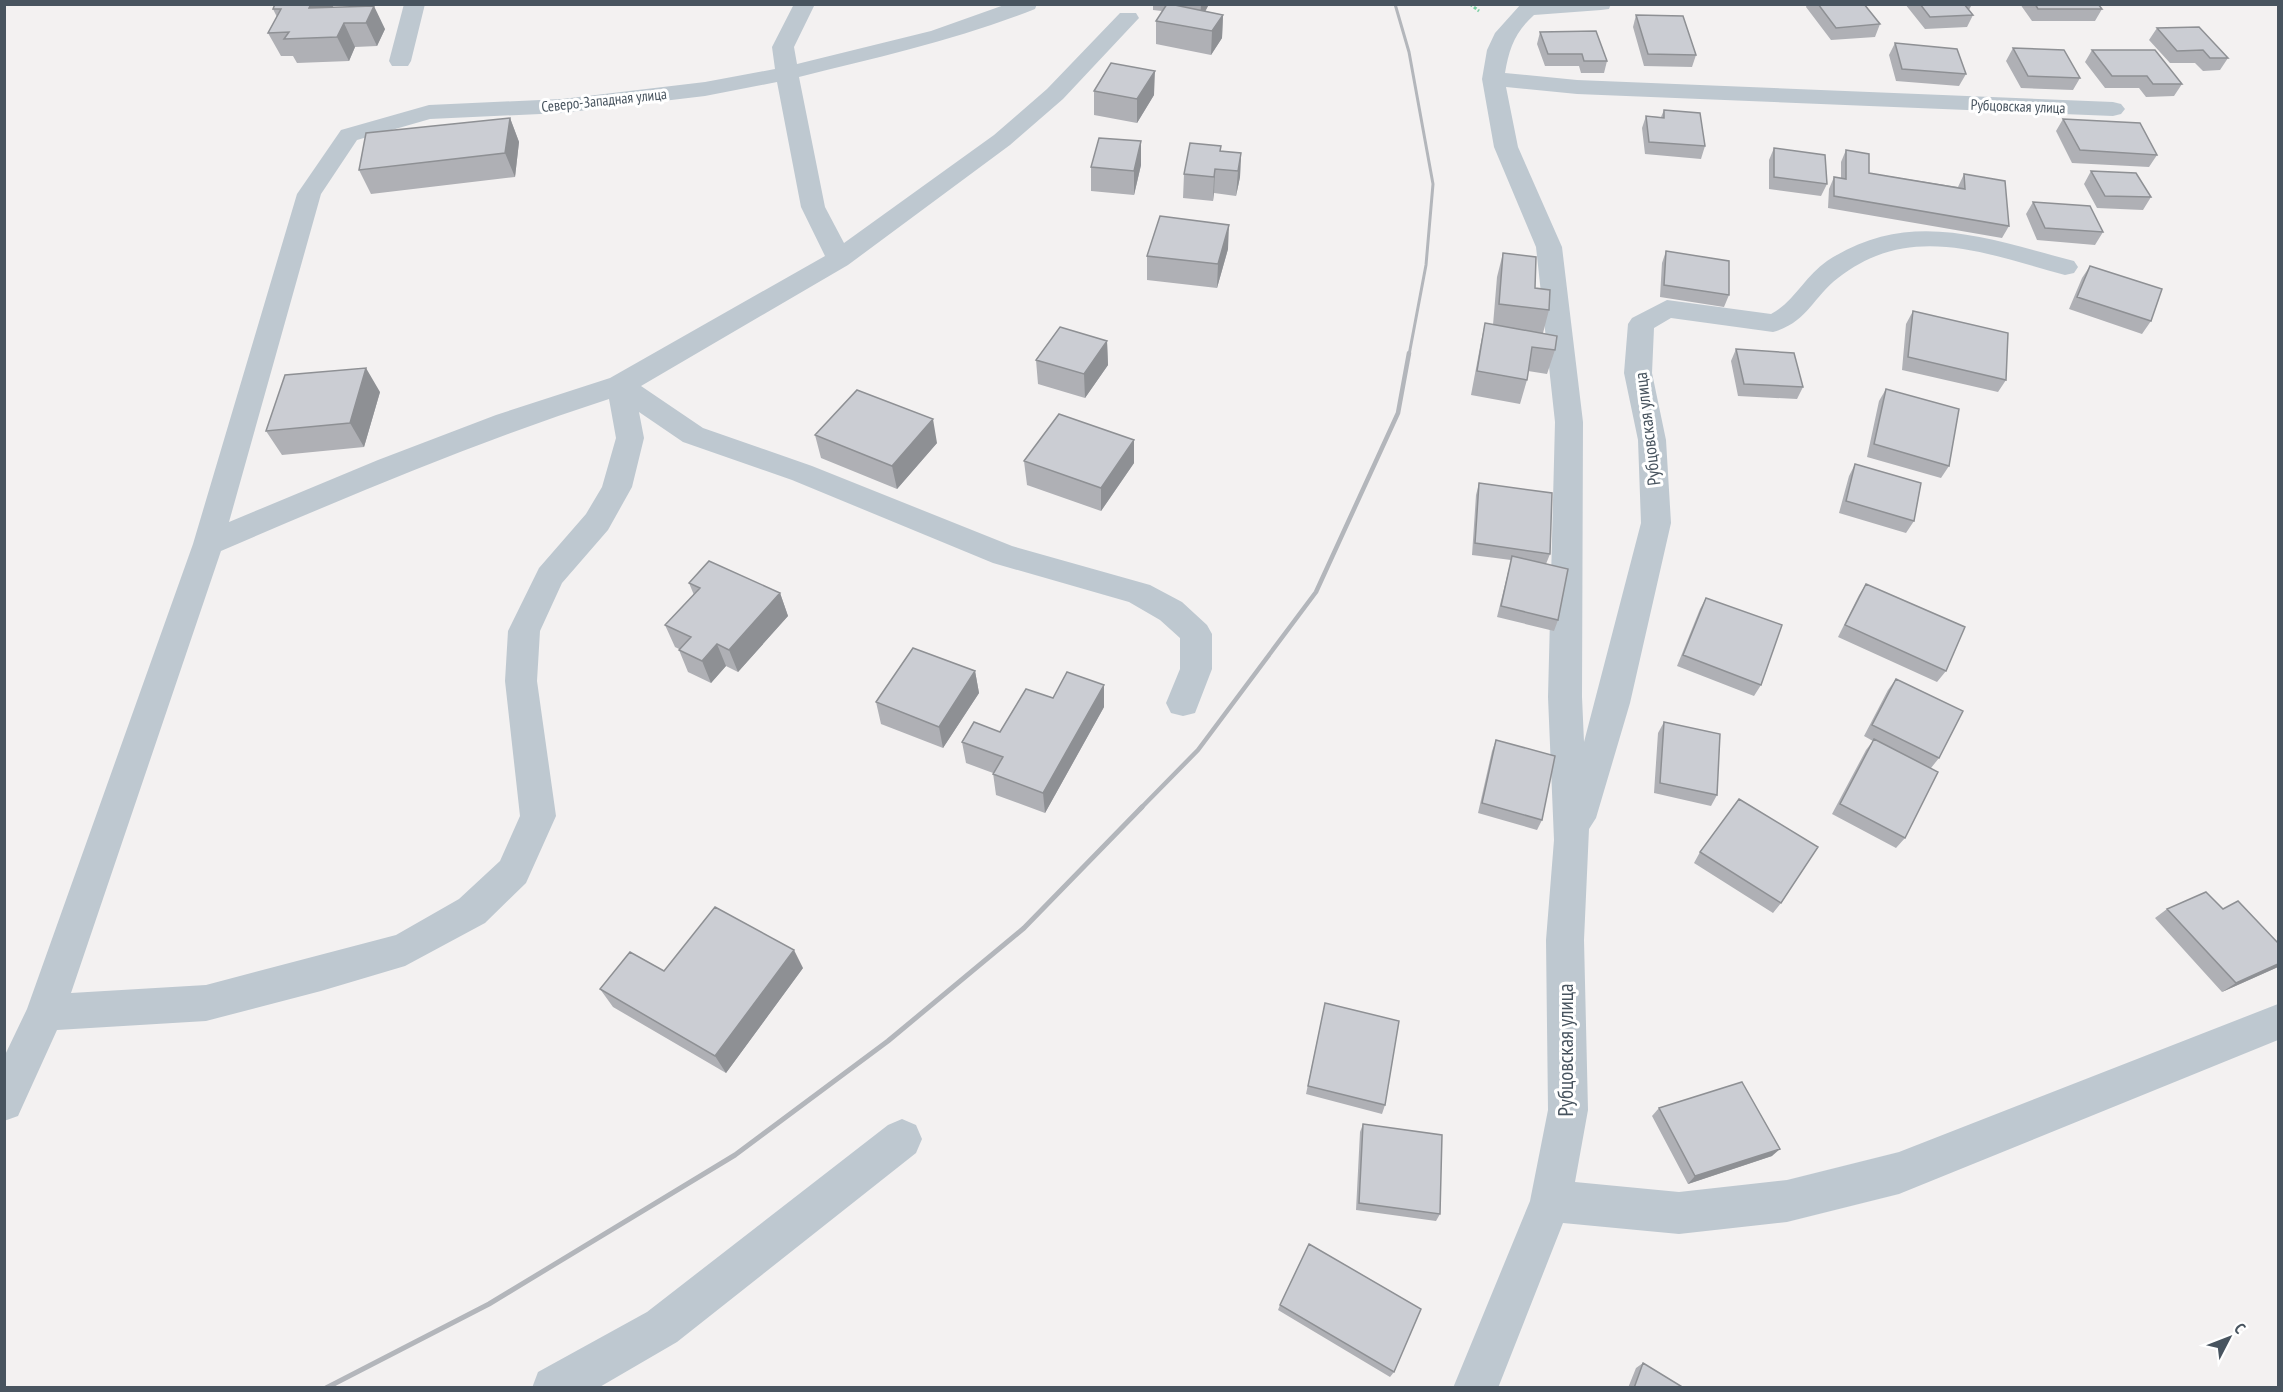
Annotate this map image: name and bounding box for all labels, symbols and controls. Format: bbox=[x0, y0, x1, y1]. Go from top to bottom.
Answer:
street label: Северо-Западная улица bbox=[540, 84, 668, 116]
street label: Рубцовская улица bbox=[1970, 95, 2066, 117]
street label: Рубцовская улица bbox=[1629, 371, 1665, 487]
street label: Рубцовская улица bbox=[1552, 984, 1579, 1116]
north arrow bbox=[2199, 1308, 2259, 1368]
text: С bbox=[2230, 1319, 2250, 1338]

